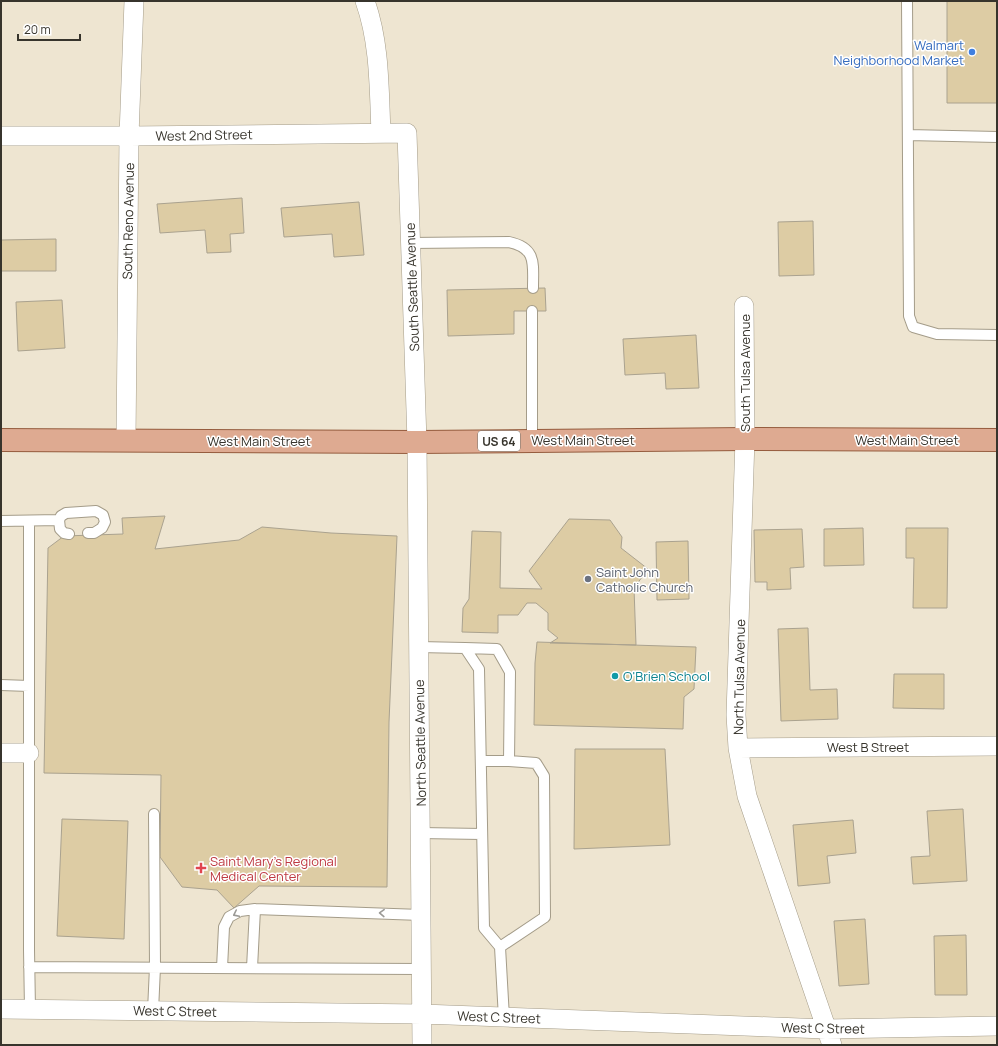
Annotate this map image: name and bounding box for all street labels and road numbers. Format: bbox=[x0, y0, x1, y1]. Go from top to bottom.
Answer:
street label: West 2nd Street bbox=[155, 125, 253, 145]
street label: South Reno Avenue bbox=[118, 162, 138, 280]
street label: South Seattle Avenue bbox=[401, 222, 423, 352]
street label: South Tulsa Avenue bbox=[736, 314, 754, 432]
road number: US 64 bbox=[478, 431, 520, 451]
street label: West Main Street bbox=[531, 431, 635, 449]
street label: West Main Street bbox=[855, 431, 959, 449]
street label: West Main Street bbox=[207, 432, 311, 450]
street label: North Tulsa Avenue bbox=[729, 619, 749, 735]
street label: North Seattle Avenue bbox=[410, 679, 430, 807]
street label: West B Street bbox=[827, 738, 909, 756]
street label: West C Street bbox=[133, 1001, 217, 1021]
street label: West C Street bbox=[457, 1007, 541, 1027]
street label: West C Street bbox=[781, 1018, 865, 1038]

